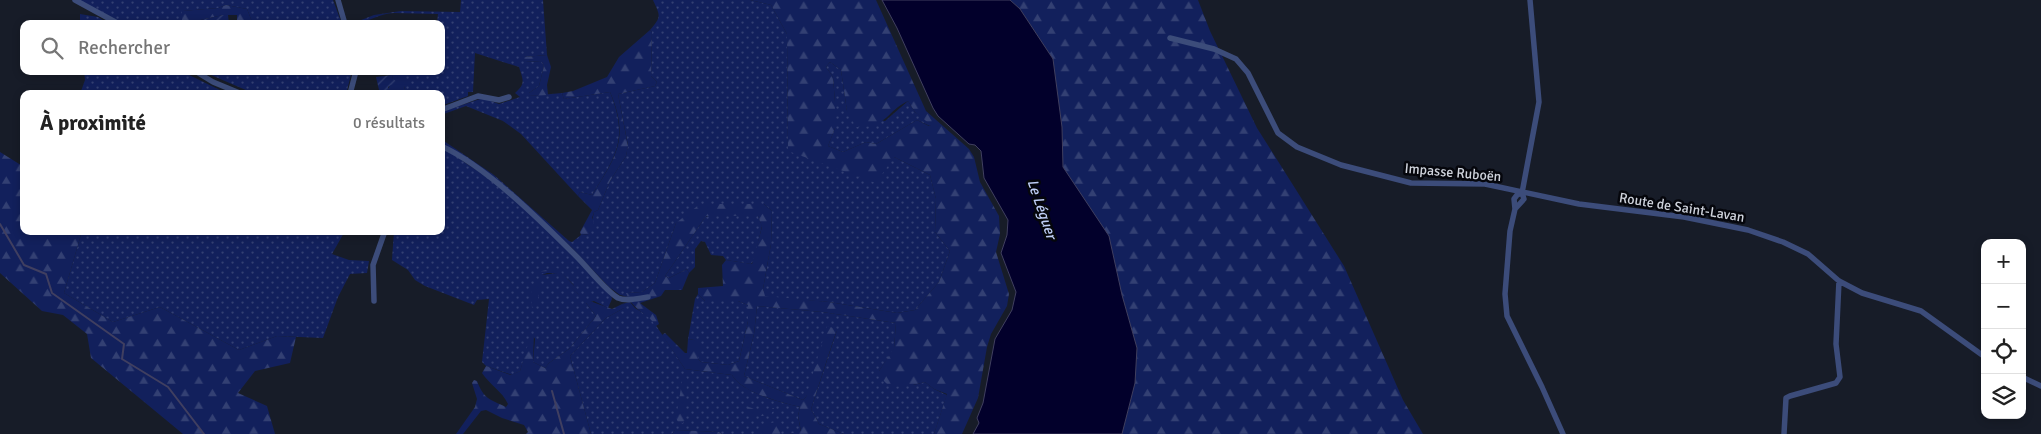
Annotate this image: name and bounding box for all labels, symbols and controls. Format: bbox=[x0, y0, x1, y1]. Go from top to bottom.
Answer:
search box bbox=[20, 20, 445, 75]
icon: search bbox=[38, 34, 66, 62]
text: Rechercher bbox=[78, 36, 170, 60]
text: À proximité bbox=[40, 110, 146, 136]
text: 0 résultats bbox=[353, 113, 425, 133]
street label: Impasse Ruboën bbox=[1404, 160, 1502, 185]
water label: Le Léguer bbox=[1023, 177, 1061, 244]
street label: Route de Saint-Lavan bbox=[1618, 189, 1746, 226]
map controls bbox=[1981, 239, 2026, 419]
button: + bbox=[1981, 239, 2026, 284]
button: − bbox=[1981, 284, 2026, 329]
button: locate bbox=[1981, 329, 2026, 374]
button: layers bbox=[1981, 374, 2026, 419]

